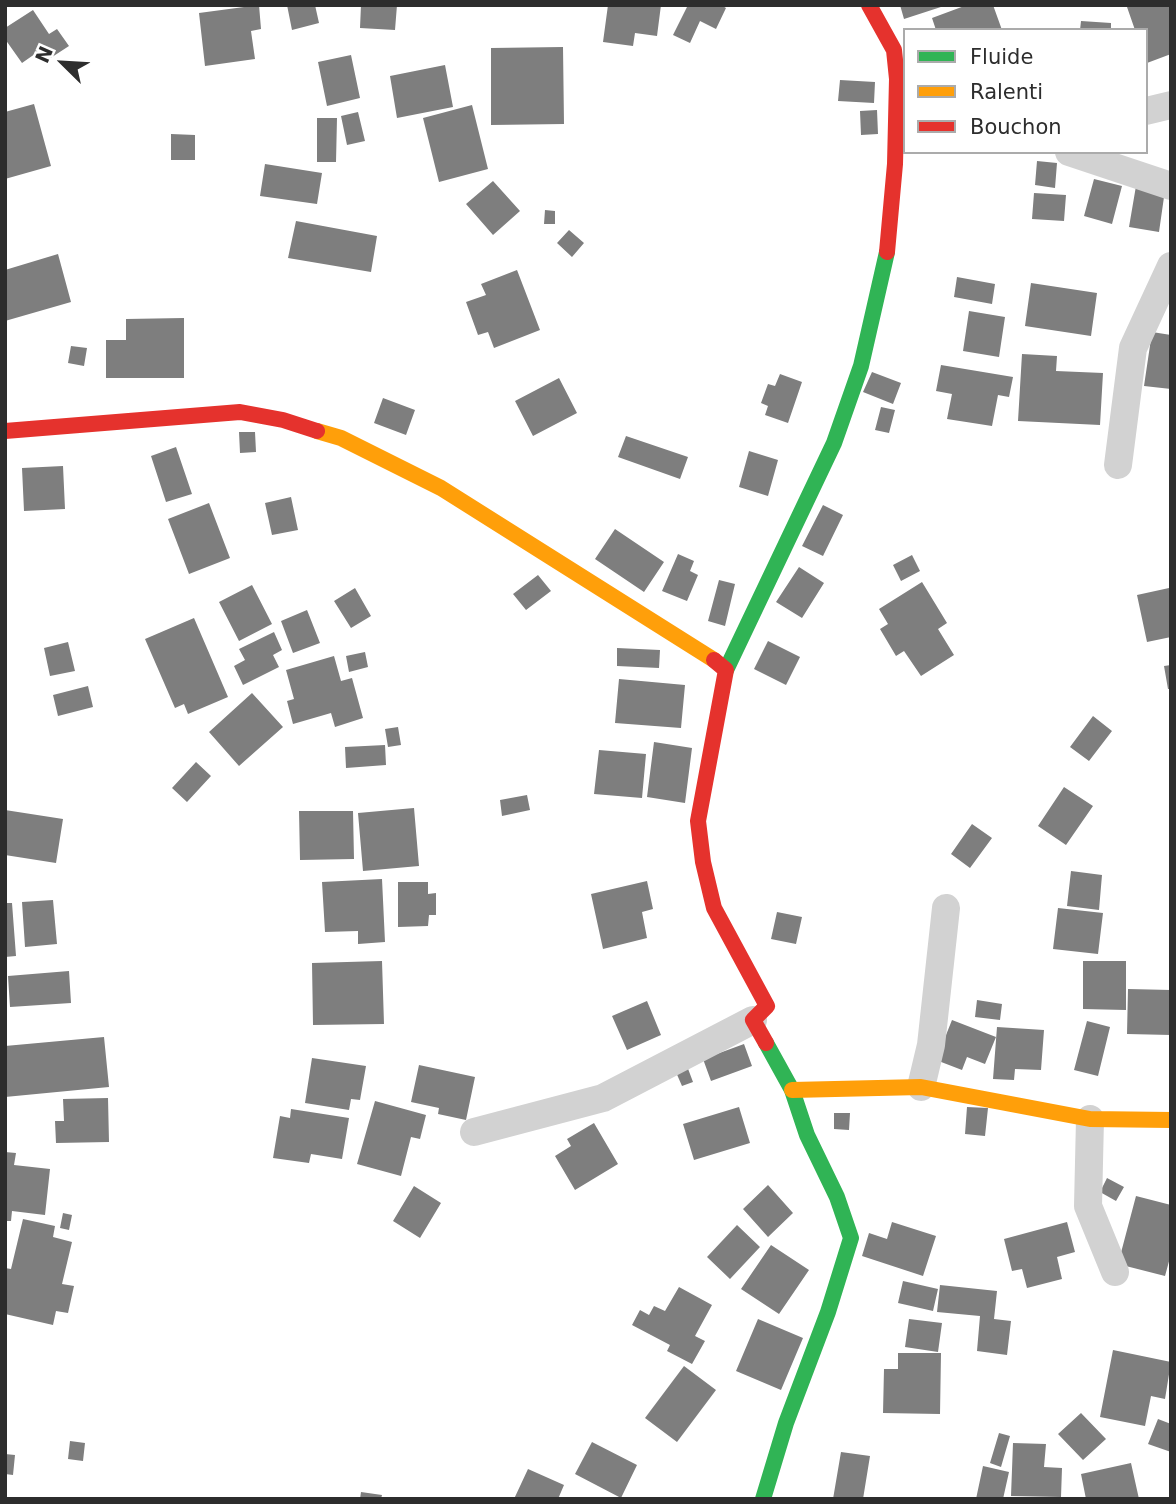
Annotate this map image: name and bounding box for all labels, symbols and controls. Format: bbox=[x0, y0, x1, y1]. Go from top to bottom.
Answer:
north arrow bbox=[28, 28, 98, 98]
legend bbox=[903, 28, 1148, 154]
text: N bbox=[31, 43, 57, 66]
text: Fluide bbox=[970, 45, 1033, 69]
text: Ralenti bbox=[970, 80, 1043, 104]
text: Bouchon bbox=[970, 115, 1062, 139]

